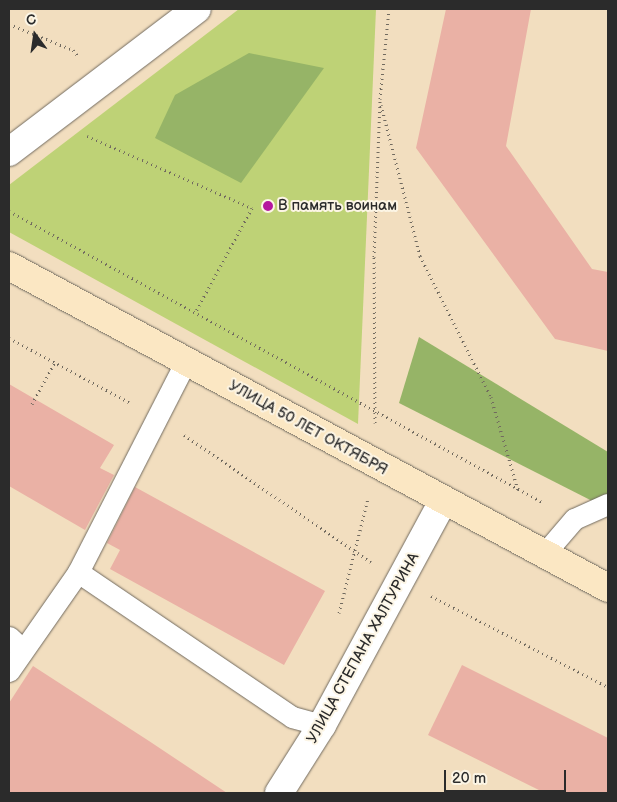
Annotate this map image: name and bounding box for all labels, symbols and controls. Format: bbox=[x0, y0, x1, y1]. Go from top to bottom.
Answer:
north arrow bbox=[10, 10, 60, 60]
text: С bbox=[24, 11, 38, 29]
place label: В память воинам bbox=[278, 197, 397, 215]
marker: В память воинам bbox=[262, 200, 274, 212]
street label: УЛИЦА 50 ЛЕТ ОКТЯБРЯ bbox=[225, 377, 391, 479]
street label: УЛИЦА СТЕПАНА ХАЛТУРИНА bbox=[303, 549, 423, 747]
scale bar bbox=[447, 760, 570, 792]
text: 20 m bbox=[452, 769, 486, 788]

